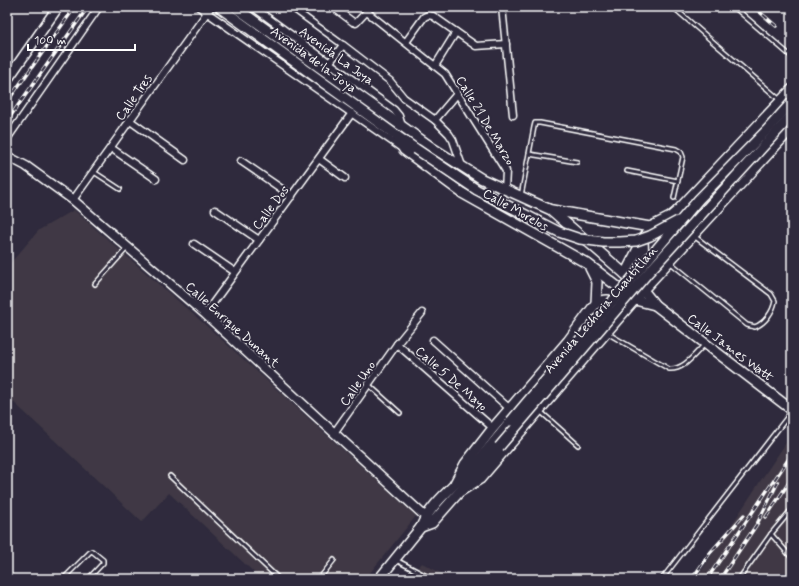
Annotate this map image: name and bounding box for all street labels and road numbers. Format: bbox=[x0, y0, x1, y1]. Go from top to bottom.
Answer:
street label: Avenida de la Joya bbox=[267, 23, 359, 97]
street label: Avenida La Joya bbox=[295, 23, 377, 89]
street label: Calle Tres bbox=[112, 71, 156, 124]
street label: Calle 21 De Marzo bbox=[451, 73, 518, 168]
street label: Calle Dos bbox=[249, 182, 294, 233]
street label: Calle Morelos bbox=[479, 185, 551, 235]
street label: Avenida Lecheria Cuautitlan bbox=[541, 242, 661, 378]
street label: Calle Enrique Dunant bbox=[181, 278, 283, 372]
street label: Calle James Watt bbox=[683, 310, 777, 387]
street label: Calle 5 De Mayo bbox=[411, 343, 491, 415]
street label: Calle Uno bbox=[336, 358, 380, 410]

